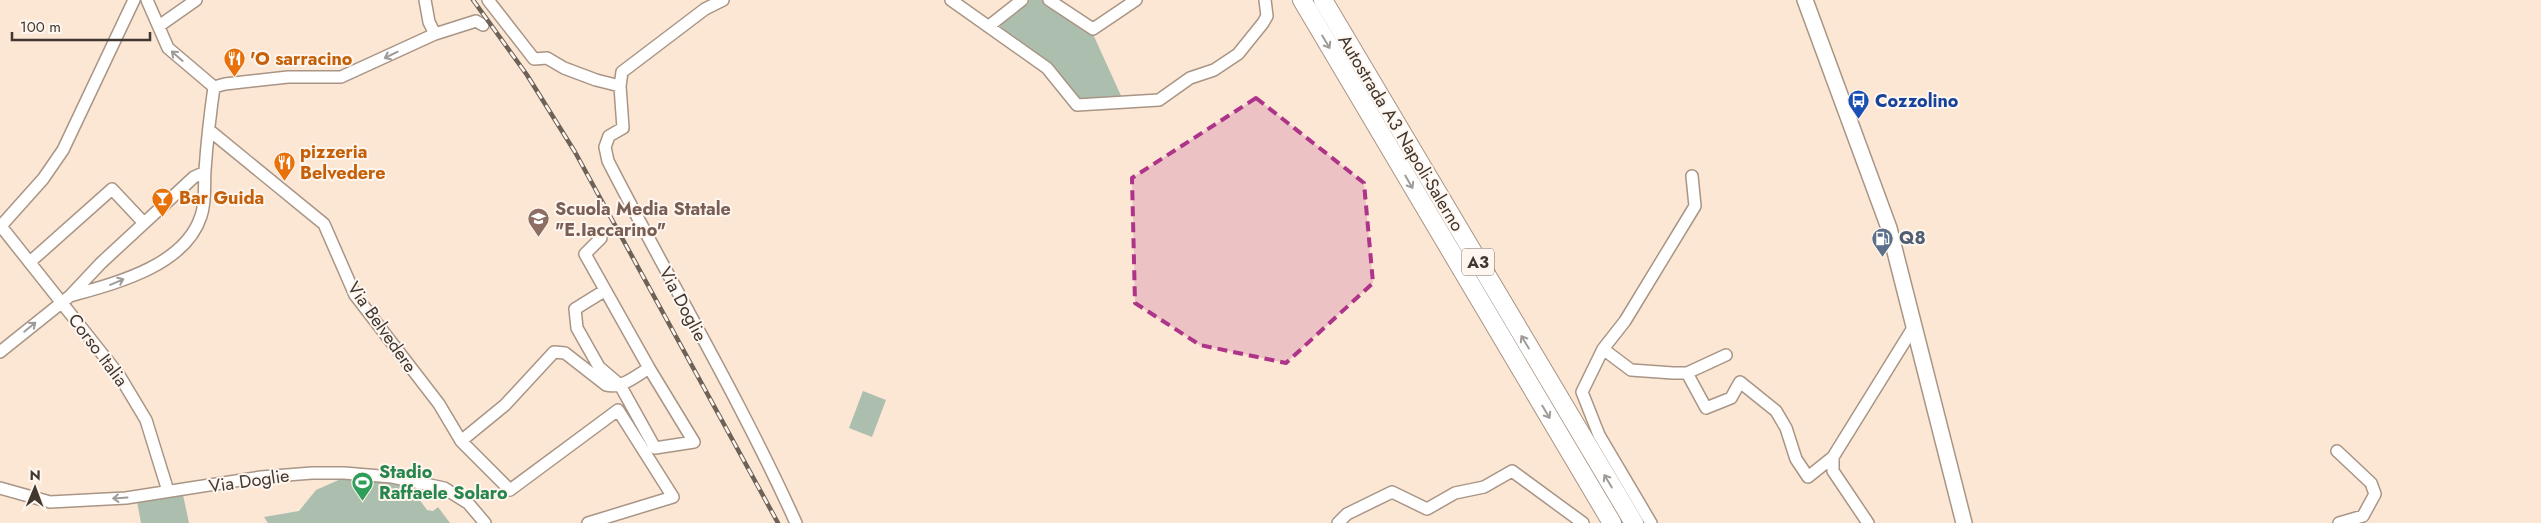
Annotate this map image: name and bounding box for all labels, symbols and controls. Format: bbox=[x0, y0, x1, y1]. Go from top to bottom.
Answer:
scale bar bbox=[12, 10, 150, 42]
text: 100 m bbox=[20, 16, 61, 38]
street label: Autostrada A3 Napoli-Salerno bbox=[1332, 30, 1470, 237]
one-way arrow bbox=[1322, 34, 1332, 48]
place label: 'O sarracino bbox=[250, 46, 353, 72]
restaurant icon: 'O sarracino bbox=[222, 47, 246, 78]
one-way arrow bbox=[170, 50, 183, 61]
one-way arrow bbox=[384, 51, 399, 60]
place label: Cozzolino bbox=[1875, 88, 1959, 114]
bus stop icon: Cozzolino bbox=[1847, 89, 1871, 120]
place label: pizzeria Belvedere bbox=[300, 139, 386, 186]
restaurant icon: pizzeria Belvedere bbox=[272, 150, 296, 181]
one-way arrow bbox=[1404, 174, 1414, 189]
place label: Bar Guida bbox=[179, 185, 264, 211]
bar icon: Bar Guida bbox=[151, 186, 175, 217]
place label: Scuola Media Statale "E.Iaccarino" bbox=[555, 196, 731, 243]
school or university icon: Scuola Media Statale "E.Iaccarino" bbox=[527, 207, 551, 238]
place label: Q8 bbox=[1899, 225, 1926, 251]
fuel station icon: Q8 bbox=[1871, 226, 1895, 257]
road number: A3 bbox=[1462, 248, 1494, 276]
street label: Via Doglie bbox=[652, 262, 714, 346]
one-way arrow bbox=[109, 276, 124, 286]
street label: Via Belvedere bbox=[341, 276, 423, 378]
street label: Corso Italia bbox=[62, 308, 134, 392]
one-way arrow bbox=[23, 321, 36, 332]
one-way arrow bbox=[1520, 335, 1530, 349]
one-way arrow bbox=[1541, 404, 1551, 418]
place label: Stadio Raffaele Solaro bbox=[379, 459, 508, 506]
street label: Via Doglie bbox=[207, 462, 291, 500]
north arrow bbox=[10, 463, 60, 513]
text: N bbox=[29, 465, 41, 485]
sports icon: Stadio Raffaele Solaro bbox=[351, 470, 375, 501]
one-way arrow bbox=[1603, 475, 1613, 489]
one-way arrow bbox=[112, 494, 128, 503]

